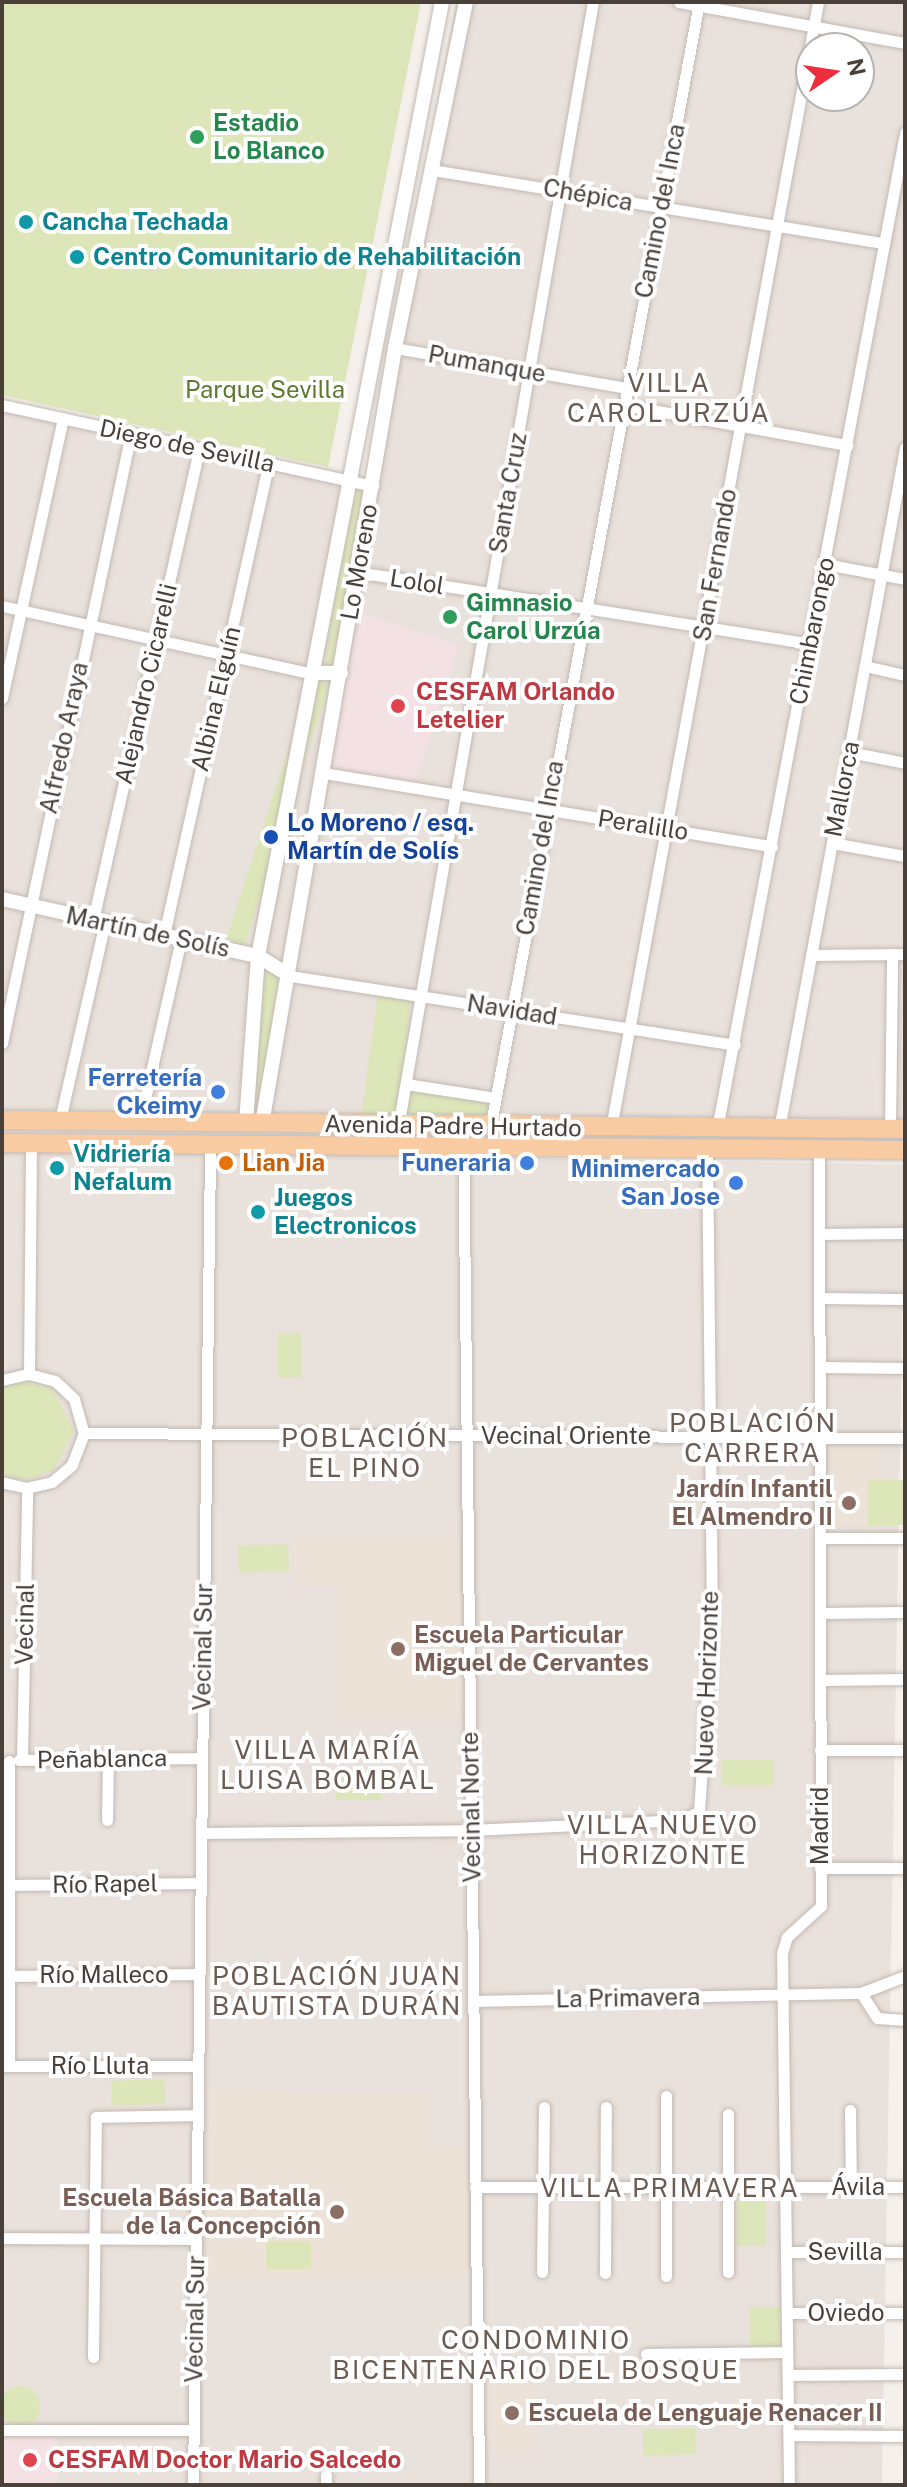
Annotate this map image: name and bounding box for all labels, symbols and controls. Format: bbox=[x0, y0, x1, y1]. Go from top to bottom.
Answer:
north arrow bbox=[795, 32, 875, 112]
text: N bbox=[842, 56, 871, 78]
place label: Estadio Lo Blanco bbox=[213, 109, 325, 165]
street label: Camino del Inca bbox=[629, 121, 691, 301]
marker: Estadio Lo Blanco bbox=[188, 128, 206, 146]
street label: Chépica bbox=[541, 173, 635, 217]
place label: Cancha Techada bbox=[42, 208, 229, 236]
marker: Cancha Techada bbox=[17, 213, 35, 231]
place label: Centro Comunitario de Rehabilitación bbox=[93, 243, 522, 271]
marker: Centro Comunitario de Rehabilitación bbox=[68, 248, 86, 266]
street label: Pumanque bbox=[426, 339, 548, 389]
district label: VILLA CAROL URZÚA bbox=[567, 367, 771, 428]
park label: Parque Sevilla bbox=[185, 376, 345, 404]
street label: Diego de Sevilla bbox=[97, 413, 277, 479]
street label: Santa Cruz bbox=[483, 430, 533, 556]
street label: San Fernando bbox=[687, 486, 743, 644]
street label: Lo Moreno bbox=[335, 502, 383, 622]
street label: Chimbarongo bbox=[784, 555, 840, 707]
street label: Lolol bbox=[388, 564, 446, 600]
street label: Alejandro Cicarelli bbox=[109, 581, 183, 787]
place label: Gimnasio Carol Urzúa bbox=[466, 589, 601, 645]
marker: Gimnasio Carol Urzúa bbox=[441, 608, 459, 626]
street label: Albina Elguín bbox=[185, 624, 247, 774]
street label: Alfredo Araya bbox=[34, 659, 94, 817]
place label: CESFAM Orlando Letelier bbox=[416, 678, 615, 734]
marker: CESFAM Orlando Letelier bbox=[387, 695, 409, 717]
street label: Mallorca bbox=[819, 739, 865, 839]
street label: Camino del Inca bbox=[510, 758, 570, 938]
street label: Peralillo bbox=[596, 804, 690, 846]
place label: Lo Moreno / esq. Martín de Solís bbox=[287, 809, 475, 865]
marker: Lo Moreno / esq. Martín de Solís bbox=[262, 828, 280, 846]
street label: Martín de Solís bbox=[63, 901, 233, 963]
street label: Navidad bbox=[465, 989, 559, 1031]
place label: Ferretería Ckeimy bbox=[87, 1064, 202, 1120]
marker: Ferretería Ckeimy bbox=[209, 1083, 227, 1101]
street label: Avenida Padre Hurtado bbox=[324, 1109, 582, 1143]
place label: Vidriería Nefalum bbox=[73, 1140, 172, 1196]
place label: Lian Jia bbox=[242, 1149, 325, 1177]
place label: Funeraria bbox=[401, 1149, 511, 1177]
marker: Lian Jia bbox=[217, 1154, 235, 1172]
marker: Funeraria bbox=[518, 1154, 536, 1172]
place label: Minimercado San Jose bbox=[571, 1155, 720, 1211]
marker: Vidriería Nefalum bbox=[48, 1159, 66, 1177]
marker: Minimercado San Jose bbox=[727, 1174, 745, 1192]
place label: Juegos Electronicos bbox=[274, 1184, 417, 1240]
marker: Juegos Electronicos bbox=[249, 1203, 267, 1221]
district label: POBLACIÓN CARRERA bbox=[669, 1407, 837, 1468]
district label: POBLACIÓN EL PINO bbox=[281, 1422, 449, 1484]
street label: Vecinal Oriente bbox=[481, 1422, 651, 1450]
place label: Jardín Infantil El Almendro II bbox=[671, 1475, 833, 1531]
marker: Jardín Infantil El Almendro II bbox=[840, 1494, 858, 1512]
street label: Vecinal bbox=[10, 1583, 40, 1665]
street label: Vecinal Sur bbox=[187, 1583, 219, 1711]
street label: Nuevo Horizonte bbox=[689, 1590, 725, 1776]
place label: Escuela Particular Miguel de Cervantes bbox=[414, 1621, 649, 1677]
marker: Escuela Particular Miguel de Cervantes bbox=[389, 1640, 407, 1658]
street label: Vecinal Norte bbox=[455, 1731, 487, 1883]
district label: VILLA MARÍA LUISA BOMBAL bbox=[220, 1734, 436, 1796]
street label: Peñablanca bbox=[37, 1743, 167, 1775]
street label: Madrid bbox=[806, 1787, 834, 1865]
district label: VILLA NUEVO HORIZONTE bbox=[567, 1809, 759, 1870]
street label: Río Rapel bbox=[52, 1869, 158, 1899]
district label: POBLACIÓN JUAN BAUTISTA DURÁN bbox=[212, 1960, 462, 2022]
street label: Río Malleco bbox=[39, 1961, 169, 1989]
street label: La Primavera bbox=[555, 1982, 701, 2014]
street label: Río Lluta bbox=[51, 2052, 149, 2080]
district label: VILLA PRIMAVERA bbox=[540, 2172, 800, 2204]
street label: Ávila bbox=[831, 2173, 885, 2201]
place label: Escuela Básica Batalla de la Concepción bbox=[62, 2184, 321, 2240]
marker: Escuela Básica Batalla de la Concepción bbox=[328, 2203, 346, 2221]
street label: Sevilla bbox=[808, 2238, 882, 2266]
street label: Vecinal Sur bbox=[179, 2255, 211, 2383]
street label: Oviedo bbox=[807, 2299, 885, 2327]
district label: CONDOMINIO BICENTENARIO DEL BOSQUE bbox=[332, 2324, 740, 2386]
place label: Escuela de Lenguaje Renacer II bbox=[528, 2399, 883, 2427]
marker: Escuela de Lenguaje Renacer II bbox=[503, 2404, 521, 2422]
place label: CESFAM Doctor Mario Salcedo bbox=[48, 2446, 401, 2474]
marker: CESFAM Doctor Mario Salcedo bbox=[19, 2449, 41, 2471]

